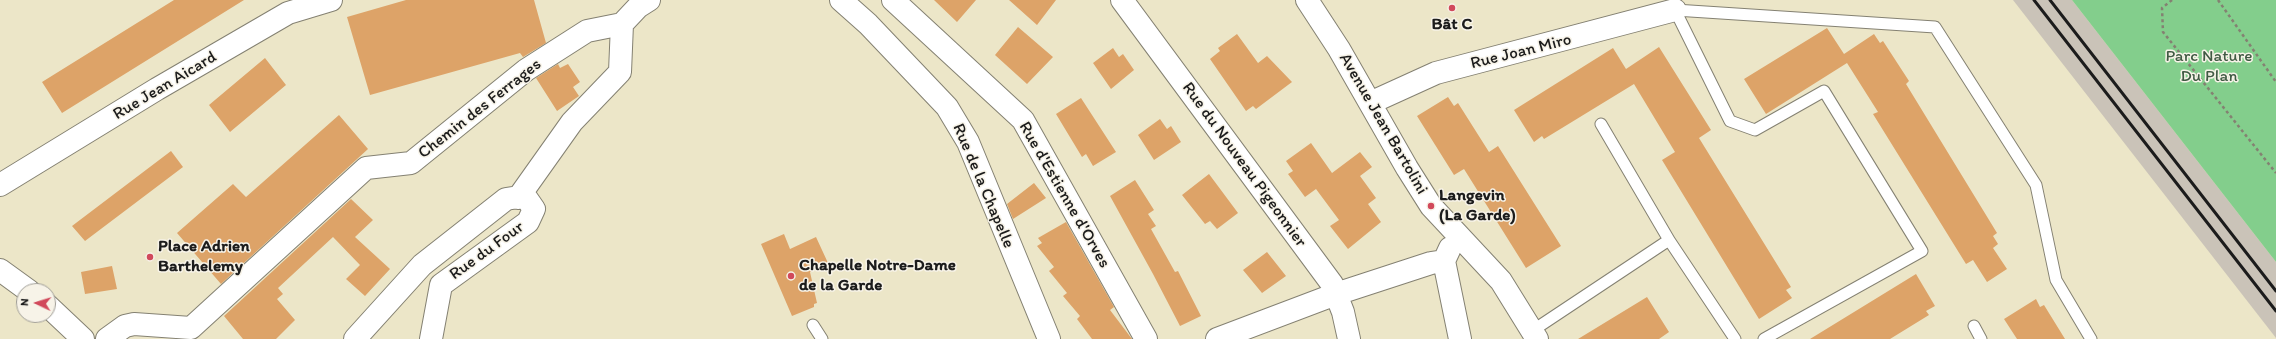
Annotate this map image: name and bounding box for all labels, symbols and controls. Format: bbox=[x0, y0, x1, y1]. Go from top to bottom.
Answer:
marker: Bât C bbox=[1447, 3, 1457, 13]
place label: Bât C bbox=[1432, 15, 1472, 35]
street label: Rue Joan Miro bbox=[1468, 30, 1574, 74]
street label: Rue Jean Aicard bbox=[110, 47, 220, 125]
park label: Parc Nature Du Plan bbox=[2166, 47, 2252, 87]
street label: Avenue Jean Bartolini bbox=[1334, 50, 1432, 198]
street label: Chemin des Ferrages bbox=[414, 55, 546, 163]
street label: Rue du Nouveau Pigeonnier bbox=[1177, 78, 1311, 252]
street label: Rue d'Estienne d'Orves bbox=[1014, 118, 1114, 272]
street label: Rue de la Chapelle bbox=[948, 121, 1018, 251]
place label: Langevin (La Garde) bbox=[1439, 186, 1516, 226]
marker: Langevin (La Garde) bbox=[1426, 201, 1436, 211]
street label: Rue du Four bbox=[446, 217, 528, 285]
place label: Place Adrien Barthelemy bbox=[158, 237, 250, 277]
marker: Place Adrien Barthelemy bbox=[145, 252, 155, 262]
place label: Chapelle Notre-Dame de la Garde bbox=[799, 256, 956, 296]
marker: Chapelle Notre-Dame de la Garde bbox=[786, 271, 796, 281]
north arrow bbox=[16, 283, 56, 323]
text: N bbox=[18, 298, 31, 306]

